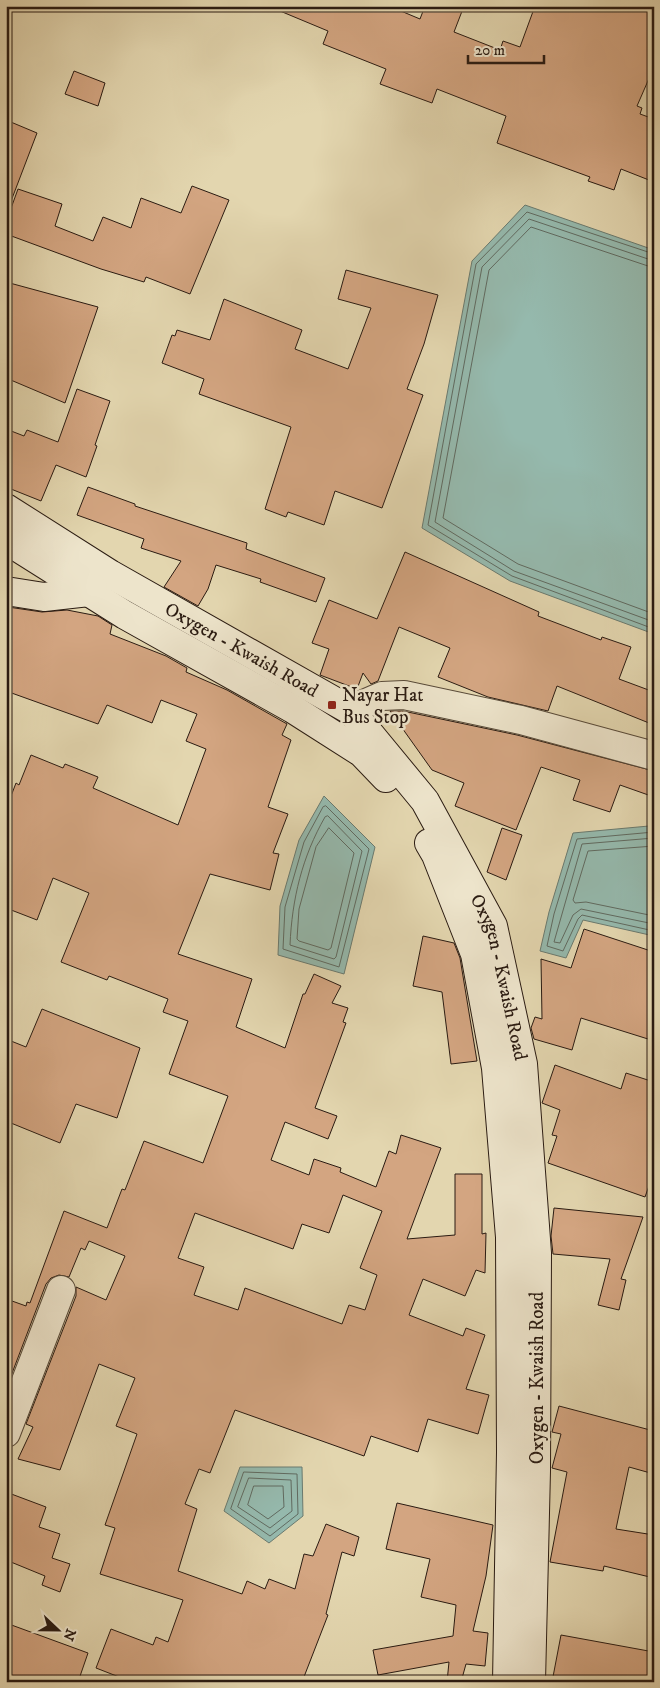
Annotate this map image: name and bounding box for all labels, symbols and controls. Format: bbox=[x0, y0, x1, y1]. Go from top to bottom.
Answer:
scale bar bbox=[468, 32, 544, 64]
text: 20 m bbox=[475, 41, 505, 60]
street label: Oxygen - Kwaish Road bbox=[161, 598, 323, 703]
place label: Nayar Hat Bus Stop bbox=[342, 684, 423, 729]
marker: Nayar Hat Bus Stop bbox=[326, 699, 338, 711]
street label: Oxygen - Kwaish Road bbox=[465, 890, 532, 1063]
street label: Oxygen - Kwaish Road bbox=[526, 1291, 549, 1464]
north arrow bbox=[32, 1606, 82, 1656]
text: N bbox=[58, 1626, 80, 1644]

